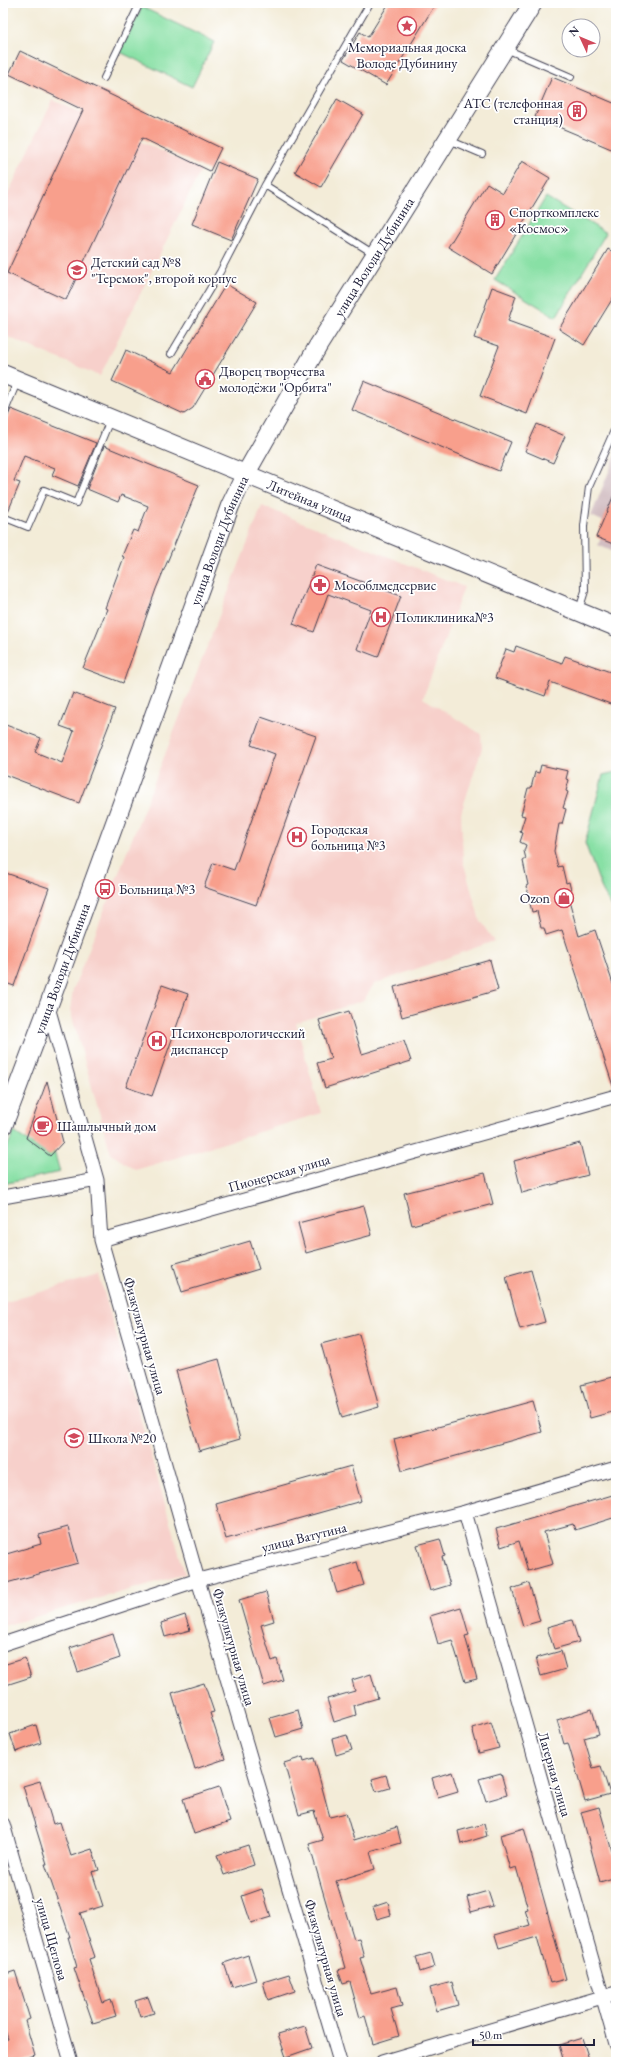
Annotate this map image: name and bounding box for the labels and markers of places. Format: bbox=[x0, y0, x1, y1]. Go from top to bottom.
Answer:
place icon: Мемориальная доска Володе Дубинину bbox=[396, 15, 418, 37]
place label: Мемориальная доска Володе Дубинину bbox=[348, 38, 467, 72]
place label: АТС (телефонная станция) bbox=[463, 94, 563, 128]
building icon: АТС (телефонная станция) bbox=[566, 100, 588, 122]
place label: Спорткомплекс «Космос» bbox=[509, 203, 600, 237]
building icon: Спорткомплекс «Космос» bbox=[484, 209, 506, 231]
place label: Детский сад №8 "Теремок", второй корпус bbox=[91, 253, 237, 287]
school or university icon: Детский сад №8 "Теремок", второй корпус bbox=[66, 259, 88, 281]
place label: Дворец творчества молодёжи "Орбита" bbox=[219, 362, 332, 396]
public building icon: Дворец творчества молодёжи "Орбита" bbox=[194, 368, 216, 390]
pharmacy icon: Мособлмедсервис bbox=[309, 574, 331, 596]
place label: Мособлмедсервис bbox=[334, 576, 437, 594]
hospital icon: Поликлиника№3 bbox=[370, 606, 392, 628]
place label: Поликлиника№3 bbox=[395, 608, 494, 626]
place label: Городская больница №3 bbox=[311, 820, 386, 854]
hospital icon: Городская больница №3 bbox=[286, 826, 308, 848]
bus stop icon: Больница №3 bbox=[94, 878, 116, 900]
place label: Больница №3 bbox=[119, 880, 195, 898]
shop icon: Ozon bbox=[553, 887, 575, 909]
place label: Ozon bbox=[520, 889, 551, 907]
place label: Психоневрологический диспансер bbox=[171, 1024, 306, 1058]
hospital icon: Психоневрологический диспансер bbox=[146, 1030, 168, 1052]
cafe icon: Шашлычный дом bbox=[32, 1115, 54, 1137]
place label: Шашлычный дом bbox=[57, 1117, 157, 1135]
school or university icon: Школа №20 bbox=[63, 1427, 85, 1449]
place label: Школа №20 bbox=[88, 1429, 156, 1447]

